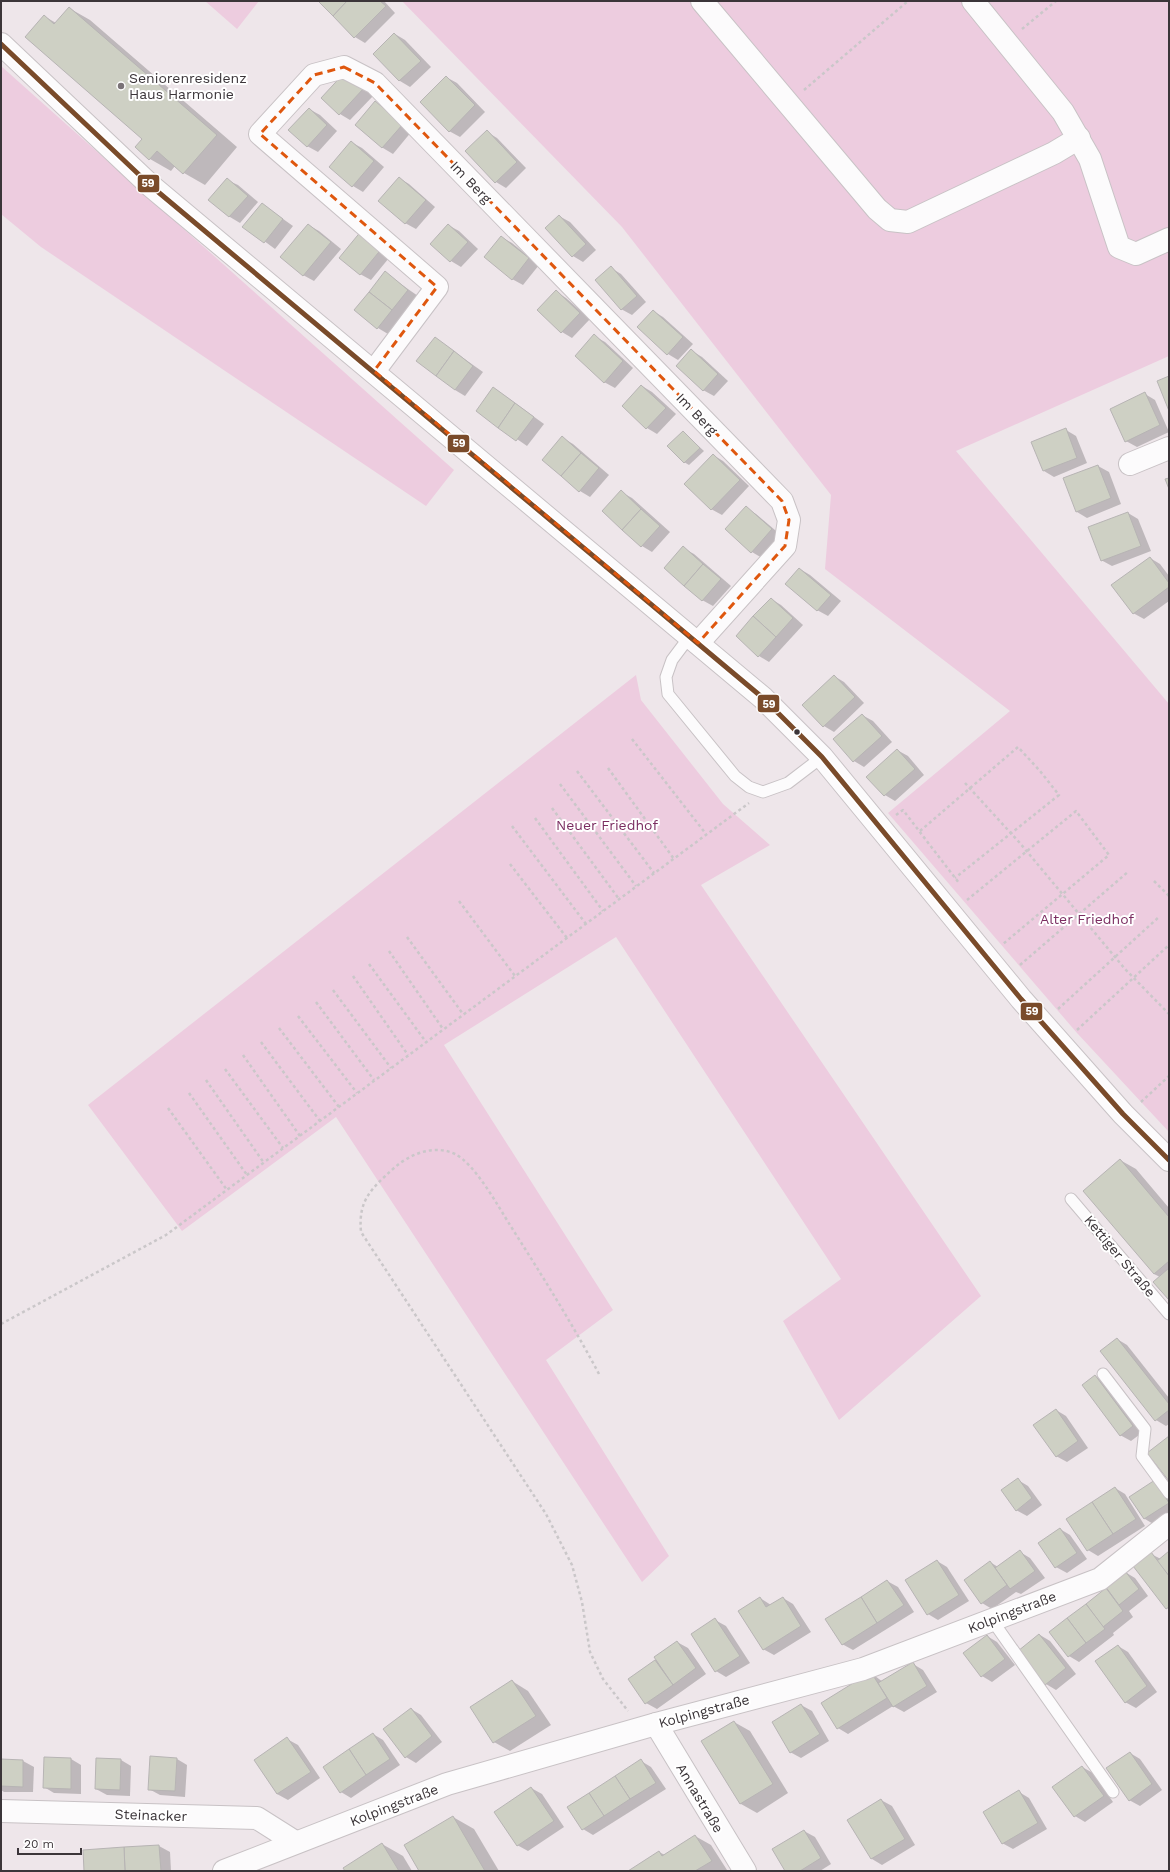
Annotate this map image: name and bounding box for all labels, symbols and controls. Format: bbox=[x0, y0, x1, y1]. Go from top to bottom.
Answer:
place label: Seniorenresidenz Haus Harmonie bbox=[129, 70, 247, 102]
marker: Seniorenresidenz Haus Harmonie bbox=[116, 81, 126, 91]
street label: Im Berg bbox=[447, 158, 495, 207]
line badge: 59 bbox=[137, 174, 160, 193]
text: 59 bbox=[141, 177, 155, 190]
street label: Im Berg bbox=[673, 390, 721, 439]
line badge: 59 bbox=[447, 434, 470, 453]
text: 59 bbox=[452, 437, 466, 450]
line badge: 59 bbox=[757, 694, 780, 713]
text: 59 bbox=[762, 698, 776, 711]
unlabelled marker bbox=[792, 727, 802, 737]
park label: Neuer Friedhof bbox=[556, 817, 658, 833]
park label: Alter Friedhof bbox=[1040, 911, 1135, 927]
line badge: 59 bbox=[1020, 1002, 1043, 1021]
text: 59 bbox=[1025, 1005, 1039, 1018]
street label: Kettiger Straße bbox=[1081, 1212, 1159, 1300]
street label: Kolpingstraße bbox=[966, 1588, 1058, 1636]
street label: Kolpingstraße bbox=[657, 1691, 751, 1731]
street label: Annastraße bbox=[673, 1760, 727, 1836]
street label: Kolpingstraße bbox=[348, 1781, 440, 1829]
street label: Steinacker bbox=[114, 1806, 188, 1824]
scale bar bbox=[18, 1830, 81, 1856]
text: 20 m bbox=[24, 1837, 54, 1851]

